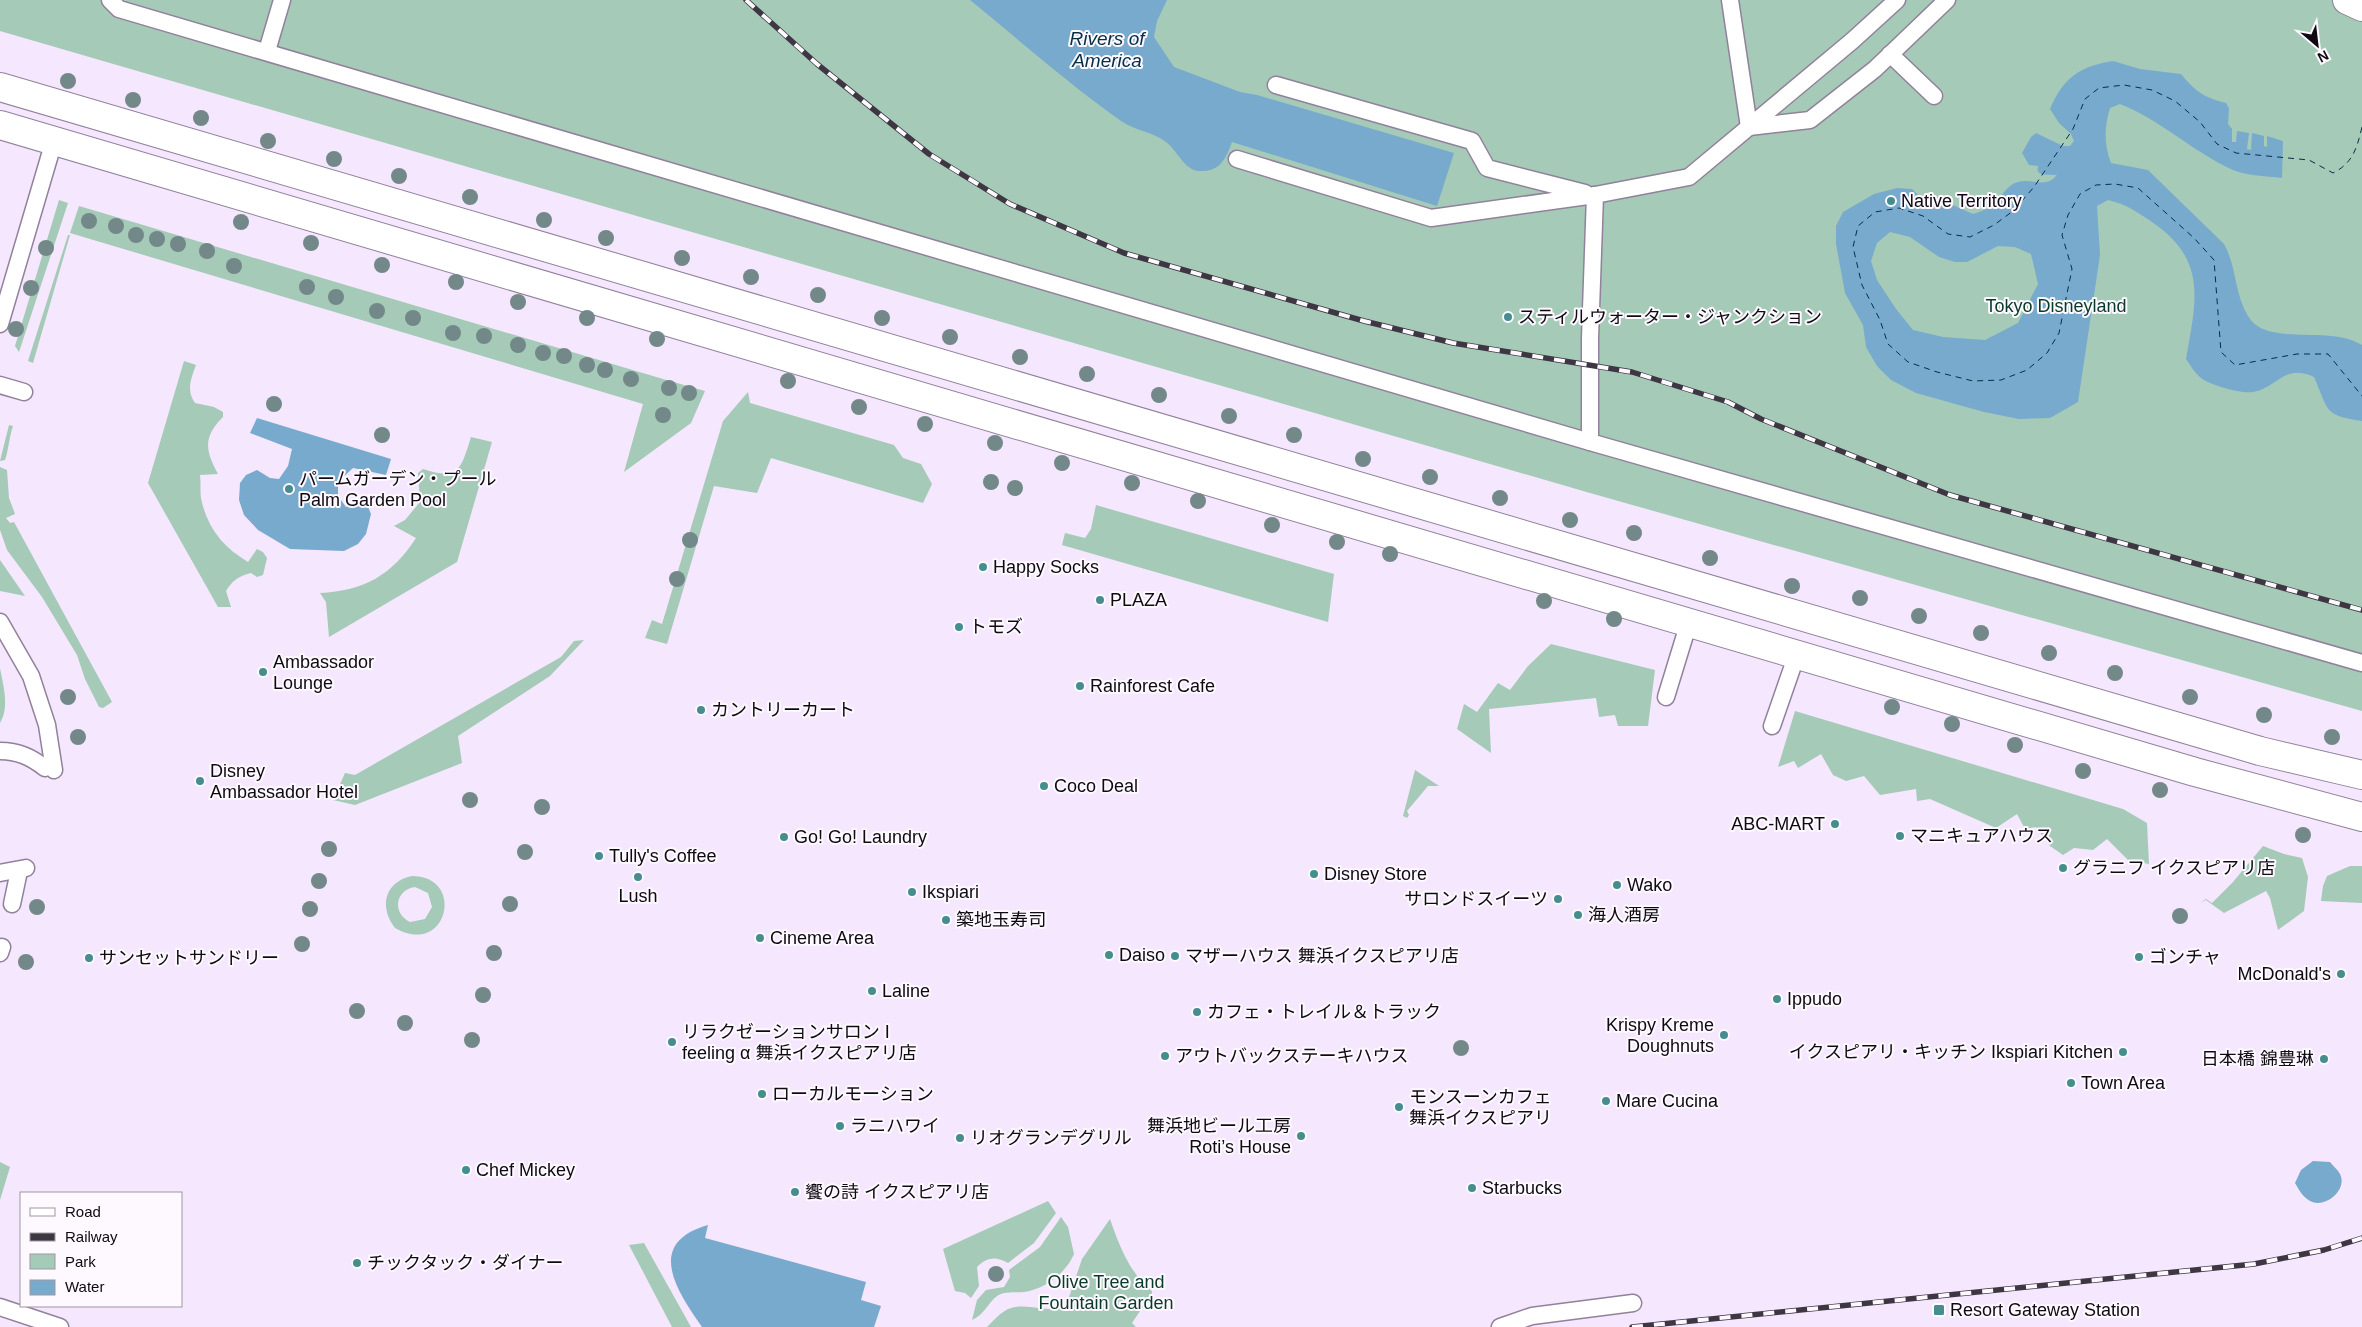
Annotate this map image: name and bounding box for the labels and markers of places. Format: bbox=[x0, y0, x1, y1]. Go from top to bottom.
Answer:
place label: Native Territory bbox=[1901, 191, 2022, 211]
marker: Native Territory bbox=[1885, 195, 1897, 207]
place label: スティルウォーター・ジャンクション bbox=[1518, 307, 1822, 327]
marker: スティルウォーター・ジャンクション bbox=[1502, 311, 1514, 323]
place label: パームガーデン・プール Palm Garden Pool bbox=[299, 469, 496, 510]
marker: パームガーデン・プール Palm Garden Pool bbox=[283, 483, 295, 495]
place label: Happy Socks bbox=[993, 557, 1099, 577]
marker: Happy Socks bbox=[977, 561, 989, 573]
place label: PLAZA bbox=[1110, 590, 1167, 610]
marker: PLAZA bbox=[1094, 594, 1106, 606]
place label: トモズ bbox=[969, 617, 1023, 637]
marker: トモズ bbox=[953, 621, 965, 633]
place label: Ambassador Lounge bbox=[273, 652, 374, 693]
marker: Ambassador Lounge bbox=[257, 666, 269, 678]
place label: Rainforest Cafe bbox=[1090, 676, 1215, 696]
marker: Rainforest Cafe bbox=[1074, 680, 1086, 692]
place label: カントリーカート bbox=[711, 700, 855, 720]
marker: カントリーカート bbox=[695, 704, 707, 716]
place label: Disney Ambassador Hotel bbox=[210, 761, 358, 802]
marker: Disney Ambassador Hotel bbox=[194, 775, 206, 787]
place label: Coco Deal bbox=[1054, 776, 1138, 796]
marker: Coco Deal bbox=[1038, 780, 1050, 792]
place label: ABC-MART bbox=[1731, 814, 1825, 834]
marker: ABC-MART bbox=[1829, 818, 1841, 830]
place label: マニキュアハウス bbox=[1910, 826, 2053, 846]
place label: Go! Go! Laundry bbox=[794, 827, 927, 847]
marker: マニキュアハウス bbox=[1894, 830, 1906, 842]
marker: Go! Go! Laundry bbox=[778, 831, 790, 843]
place label: Tully's Coffee bbox=[609, 846, 716, 866]
marker: Tully's Coffee bbox=[593, 850, 605, 862]
place label: グラニフ イクスピアリ店 bbox=[2073, 858, 2275, 878]
marker: グラニフ イクスピアリ店 bbox=[2057, 862, 2069, 874]
place label: Disney Store bbox=[1324, 864, 1427, 884]
marker: Disney Store bbox=[1308, 868, 1320, 880]
marker: Lush bbox=[632, 871, 644, 883]
place label: Wako bbox=[1627, 875, 1672, 895]
marker: Wako bbox=[1611, 879, 1623, 891]
place label: Ikspiari bbox=[922, 882, 979, 902]
place label: Lush bbox=[618, 886, 658, 906]
marker: Ikspiari bbox=[906, 886, 918, 898]
place label: サロンドスイーツ bbox=[1404, 889, 1548, 909]
marker: サロンドスイーツ bbox=[1552, 893, 1564, 905]
place label: 海人酒房 bbox=[1588, 905, 1660, 925]
marker: 海人酒房 bbox=[1572, 909, 1584, 921]
place label: 築地玉寿司 bbox=[956, 910, 1046, 930]
marker: 築地玉寿司 bbox=[940, 914, 952, 926]
place label: Cineme Area bbox=[770, 928, 875, 948]
marker: Cineme Area bbox=[754, 932, 766, 944]
place label: Daiso bbox=[1119, 945, 1165, 965]
place label: マザーハウス 舞浜イクスピアリ店 bbox=[1185, 946, 1459, 966]
place label: ゴンチャ bbox=[2149, 947, 2221, 967]
place label: サンセットサンドリー bbox=[99, 948, 279, 968]
marker: Daiso bbox=[1103, 949, 1115, 961]
marker: マザーハウス 舞浜イクスピアリ店 bbox=[1169, 950, 1181, 962]
marker: ゴンチャ bbox=[2133, 951, 2145, 963]
marker: サンセットサンドリー bbox=[83, 952, 95, 964]
place label: McDonald's bbox=[2238, 964, 2331, 984]
marker: McDonald's bbox=[2335, 968, 2347, 980]
place label: Laline bbox=[882, 981, 930, 1001]
marker: Laline bbox=[866, 985, 878, 997]
place label: Ippudo bbox=[1787, 989, 1842, 1009]
marker: Ippudo bbox=[1771, 993, 1783, 1005]
place label: カフェ・トレイル＆トラック bbox=[1207, 1002, 1441, 1022]
marker: カフェ・トレイル＆トラック bbox=[1191, 1006, 1203, 1018]
place label: Krispy Kreme Doughnuts bbox=[1606, 1015, 1714, 1056]
place label: リラクゼーションサロン I feeling α 舞浜イクスピアリ店 bbox=[682, 1022, 917, 1063]
marker: Krispy Kreme Doughnuts bbox=[1718, 1029, 1730, 1041]
marker: リラクゼーションサロン I feeling α 舞浜イクスピアリ店 bbox=[666, 1036, 678, 1048]
place label: イクスピアリ・キッチン Ikspiari Kitchen bbox=[1789, 1042, 2113, 1062]
place label: アウトバックステーキハウス bbox=[1175, 1046, 1408, 1066]
marker: イクスピアリ・キッチン Ikspiari Kitchen bbox=[2117, 1046, 2129, 1058]
place label: 日本橋 錦豊琳 bbox=[2201, 1049, 2314, 1069]
marker: アウトバックステーキハウス bbox=[1159, 1050, 1171, 1062]
marker: 日本橋 錦豊琳 bbox=[2318, 1053, 2330, 1065]
place label: Town Area bbox=[2081, 1073, 2166, 1093]
marker: Town Area bbox=[2065, 1077, 2077, 1089]
place label: ローカルモーション bbox=[772, 1084, 934, 1104]
place label: モンスーンカフェ 舞浜イクスピアリ bbox=[1409, 1087, 1552, 1128]
marker: ローカルモーション bbox=[756, 1088, 768, 1100]
place label: Mare Cucina bbox=[1616, 1091, 1719, 1111]
marker: Mare Cucina bbox=[1600, 1095, 1612, 1107]
marker: モンスーンカフェ 舞浜イクスピアリ bbox=[1393, 1101, 1405, 1113]
place label: ラニハワイ bbox=[850, 1116, 940, 1136]
place label: 舞浜地ビール工房 Roti’s House bbox=[1147, 1116, 1291, 1157]
marker: ラニハワイ bbox=[834, 1120, 846, 1132]
place label: リオグランデグリル bbox=[970, 1128, 1132, 1148]
marker: 舞浜地ビール工房 Roti’s House bbox=[1295, 1130, 1307, 1142]
marker: リオグランデグリル bbox=[954, 1132, 966, 1144]
place label: Chef Mickey bbox=[476, 1160, 575, 1180]
marker: Chef Mickey bbox=[460, 1164, 472, 1176]
place label: Starbucks bbox=[1482, 1178, 1562, 1198]
place label: 饗の詩 イクスピアリ店 bbox=[805, 1182, 989, 1202]
marker: Starbucks bbox=[1466, 1182, 1478, 1194]
marker: 饗の詩 イクスピアリ店 bbox=[789, 1186, 801, 1198]
place label: チックタック・ダイナー bbox=[367, 1253, 564, 1273]
marker: チックタック・ダイナー bbox=[351, 1257, 363, 1269]
place label: Resort Gateway Station bbox=[1950, 1300, 2140, 1320]
marker: Resort Gateway Station bbox=[1932, 1303, 1946, 1317]

